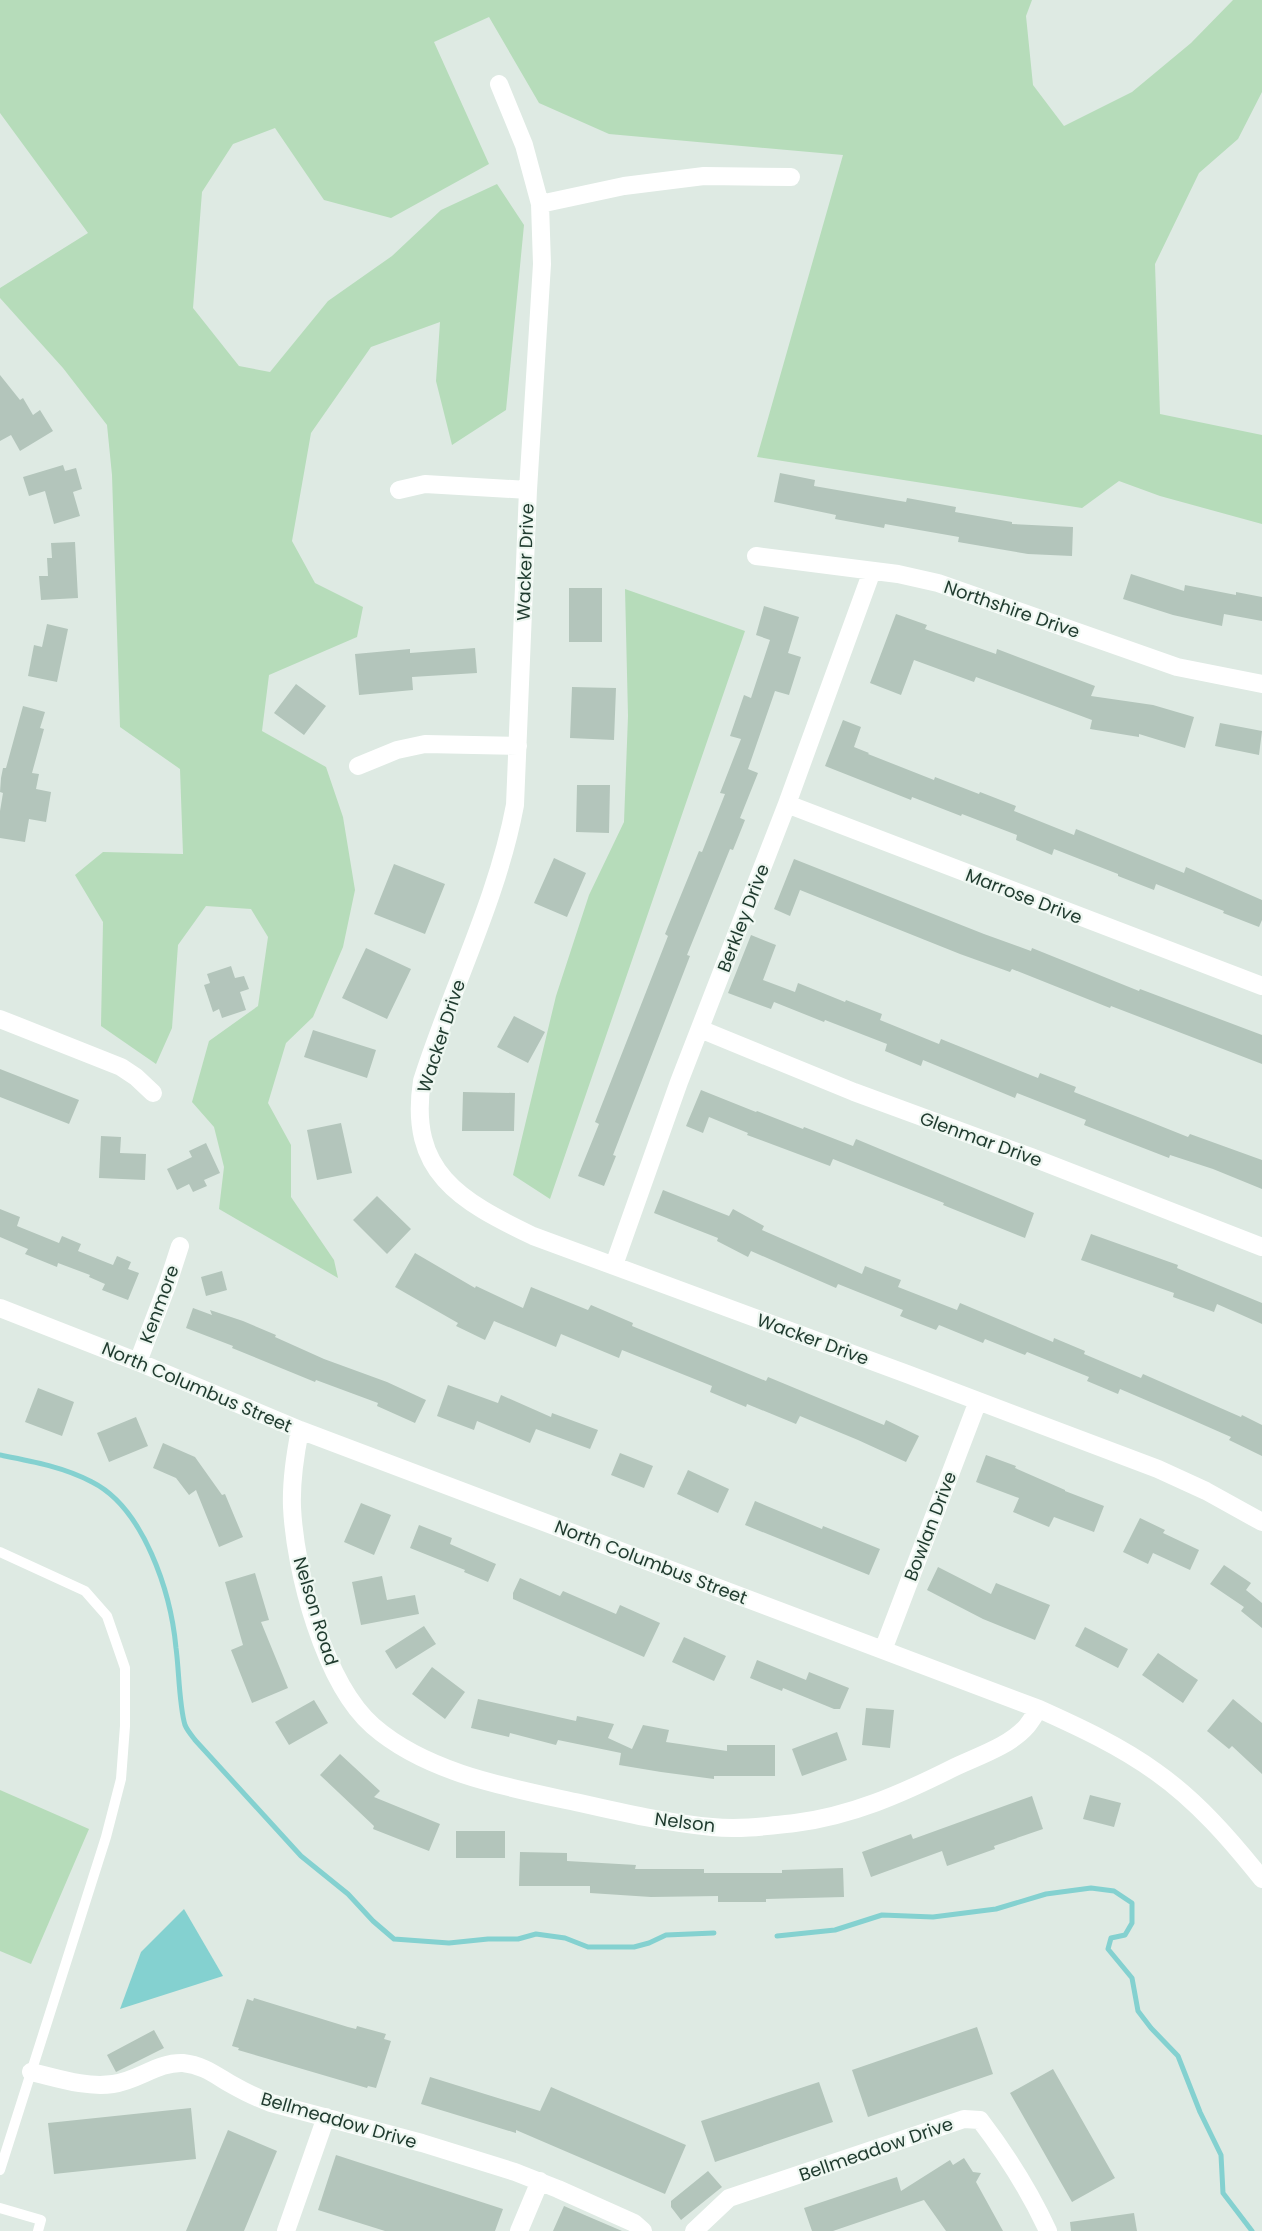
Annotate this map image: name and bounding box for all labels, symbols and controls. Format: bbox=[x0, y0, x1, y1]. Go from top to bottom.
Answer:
street label: Wacker Drive bbox=[510, 503, 540, 621]
street label: Northshire Drive bbox=[941, 574, 1083, 644]
street label: Berkley Drive bbox=[711, 860, 775, 976]
street label: Marrose Drive bbox=[962, 862, 1086, 930]
street label: Wacker Drive bbox=[411, 976, 471, 1096]
street label: Glenmar Drive bbox=[916, 1105, 1046, 1173]
street label: Kenmore bbox=[133, 1261, 185, 1347]
street label: Wacker Drive bbox=[753, 1307, 873, 1371]
street label: North Columbus Street bbox=[98, 1336, 296, 1438]
street label: Bowlan Drive bbox=[898, 1468, 962, 1584]
street label: North Columbus Street bbox=[551, 1514, 751, 1610]
street label: Nelson Road bbox=[288, 1554, 344, 1668]
street label: Nelson bbox=[653, 1806, 717, 1838]
street label: Bellmeadow Drive bbox=[258, 2086, 420, 2154]
street label: Bellmeadow Drive bbox=[796, 2111, 956, 2187]

